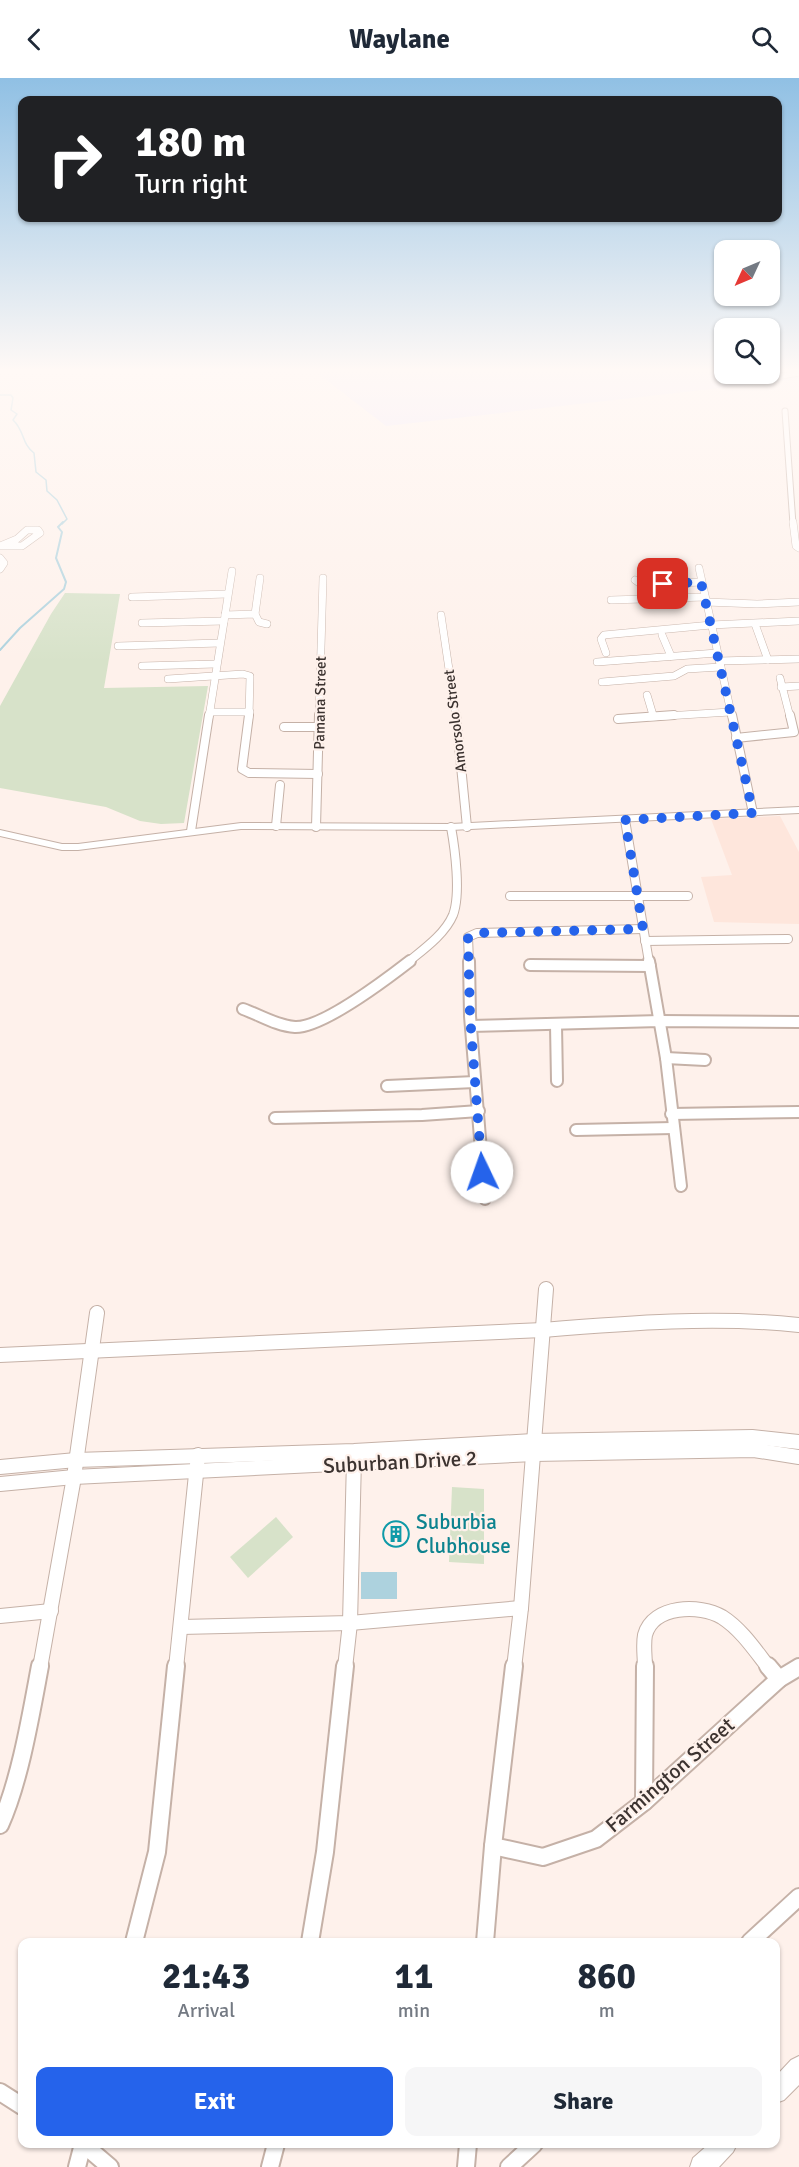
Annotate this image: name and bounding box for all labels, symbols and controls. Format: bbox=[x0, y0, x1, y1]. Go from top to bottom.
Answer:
icon: back bbox=[18, 23, 51, 56]
text: Waylane bbox=[349, 23, 450, 56]
icon: search bbox=[748, 23, 781, 56]
text: 180 m bbox=[135, 117, 246, 168]
icon: right bbox=[36, 120, 114, 198]
text: Turn right bbox=[135, 168, 248, 201]
north arrow bbox=[714, 240, 780, 306]
map controls bbox=[714, 240, 780, 384]
button: search bbox=[714, 318, 780, 384]
pin bbox=[637, 558, 688, 609]
icon: arrive bbox=[646, 567, 679, 600]
street label: Pamana Street bbox=[310, 656, 330, 750]
street label: Amorsolo Street bbox=[440, 669, 470, 773]
position arrow bbox=[450, 1140, 514, 1204]
street label: Suburban Drive 2 bbox=[322, 1445, 478, 1479]
place label: Suburbia Clubhouse bbox=[416, 1509, 511, 1559]
building icon: Suburbia Clubhouse bbox=[381, 1519, 411, 1549]
street label: Farmington Street bbox=[600, 1712, 740, 1838]
text: 21:43 bbox=[162, 1954, 250, 1999]
text: 11 bbox=[395, 1954, 433, 1999]
text: 860 bbox=[578, 1954, 636, 1999]
text: Arrival bbox=[177, 1998, 235, 2023]
text: min bbox=[398, 1998, 430, 2023]
text: m bbox=[599, 1998, 615, 2023]
button: Exit bbox=[36, 2067, 393, 2136]
button: Share bbox=[405, 2067, 762, 2136]

